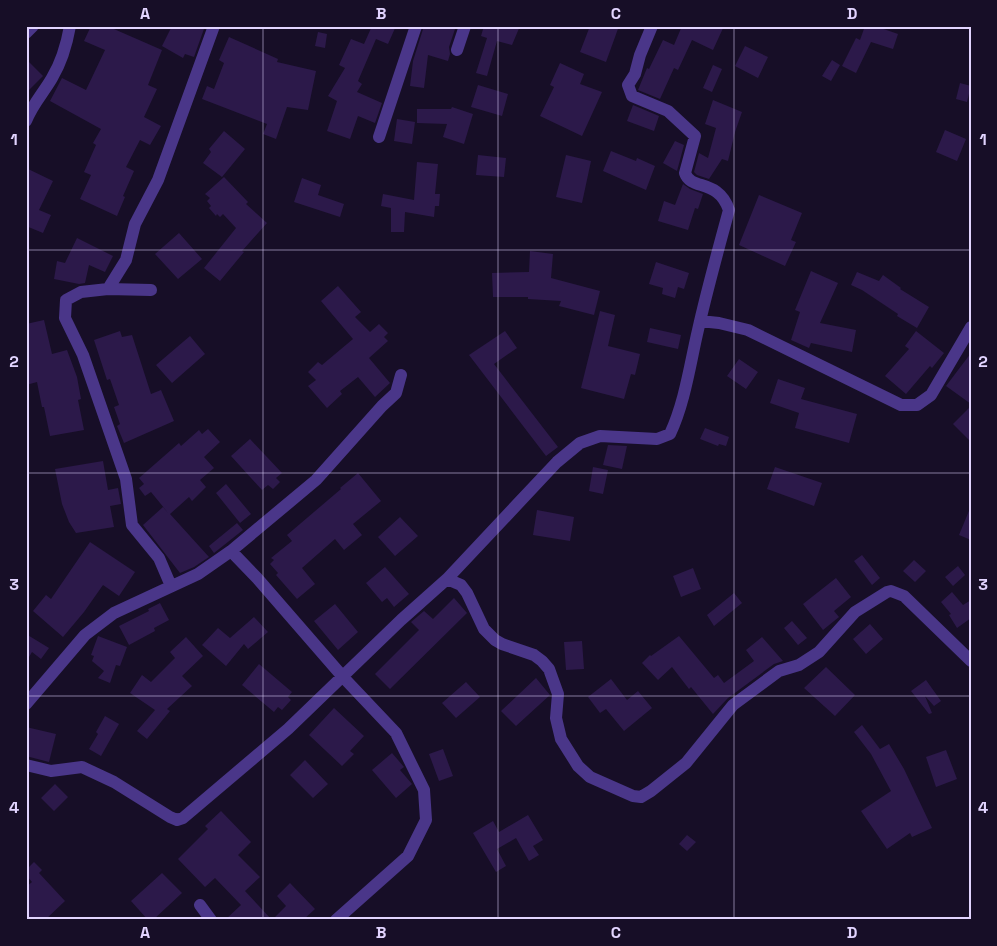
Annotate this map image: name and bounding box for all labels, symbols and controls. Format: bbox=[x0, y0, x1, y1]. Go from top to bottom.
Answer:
text: A bbox=[140, 3, 150, 24]
text: B bbox=[376, 3, 386, 24]
text: C bbox=[611, 3, 621, 24]
text: D bbox=[847, 3, 857, 24]
text: 1 bbox=[10, 129, 18, 150]
text: 1 bbox=[979, 129, 987, 150]
text: 2 bbox=[9, 351, 19, 372]
text: 2 bbox=[978, 351, 988, 372]
text: 3 bbox=[9, 574, 19, 595]
text: 3 bbox=[978, 574, 988, 595]
text: 4 bbox=[9, 797, 19, 818]
text: 4 bbox=[978, 797, 988, 818]
text: A bbox=[140, 922, 150, 943]
text: B bbox=[376, 922, 386, 943]
text: C bbox=[611, 922, 621, 943]
text: D bbox=[847, 922, 857, 943]

